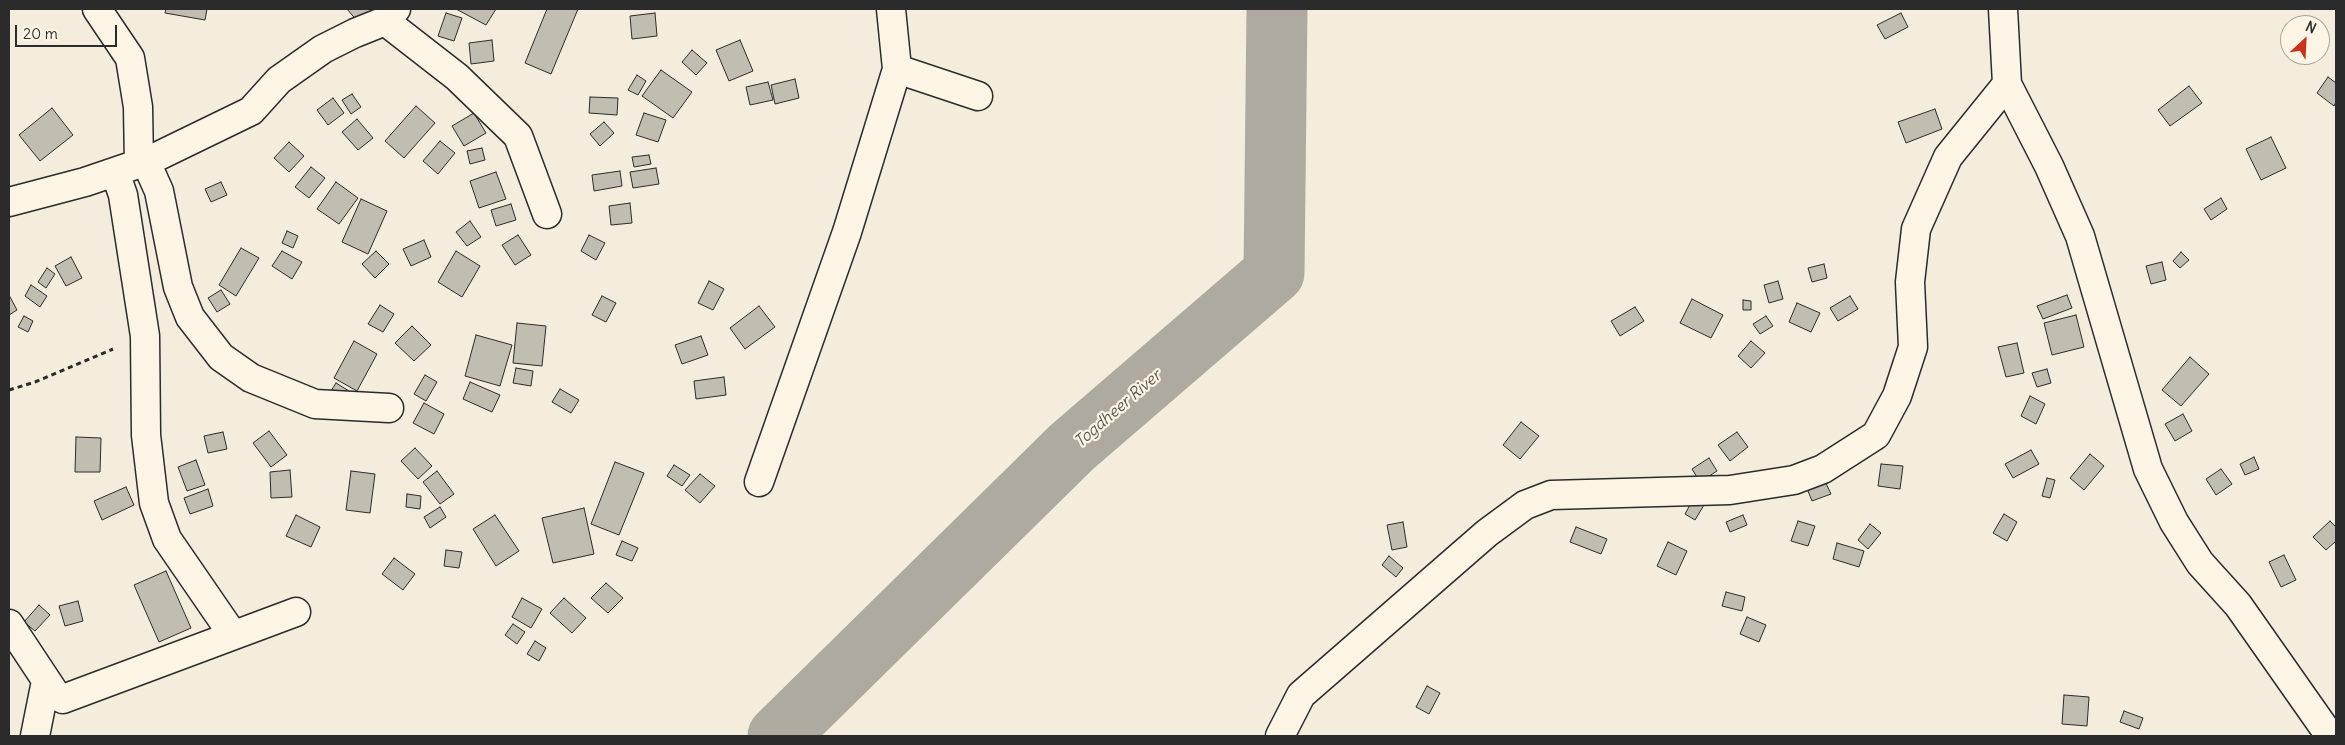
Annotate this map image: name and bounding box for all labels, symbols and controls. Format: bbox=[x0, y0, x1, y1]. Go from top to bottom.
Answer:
scale bar bbox=[18, 15, 120, 47]
north arrow bbox=[2280, 15, 2330, 65]
text: N bbox=[2303, 17, 2319, 38]
text: 20 m bbox=[23, 24, 58, 43]
water label: Togdheer River bbox=[1071, 366, 1165, 452]

